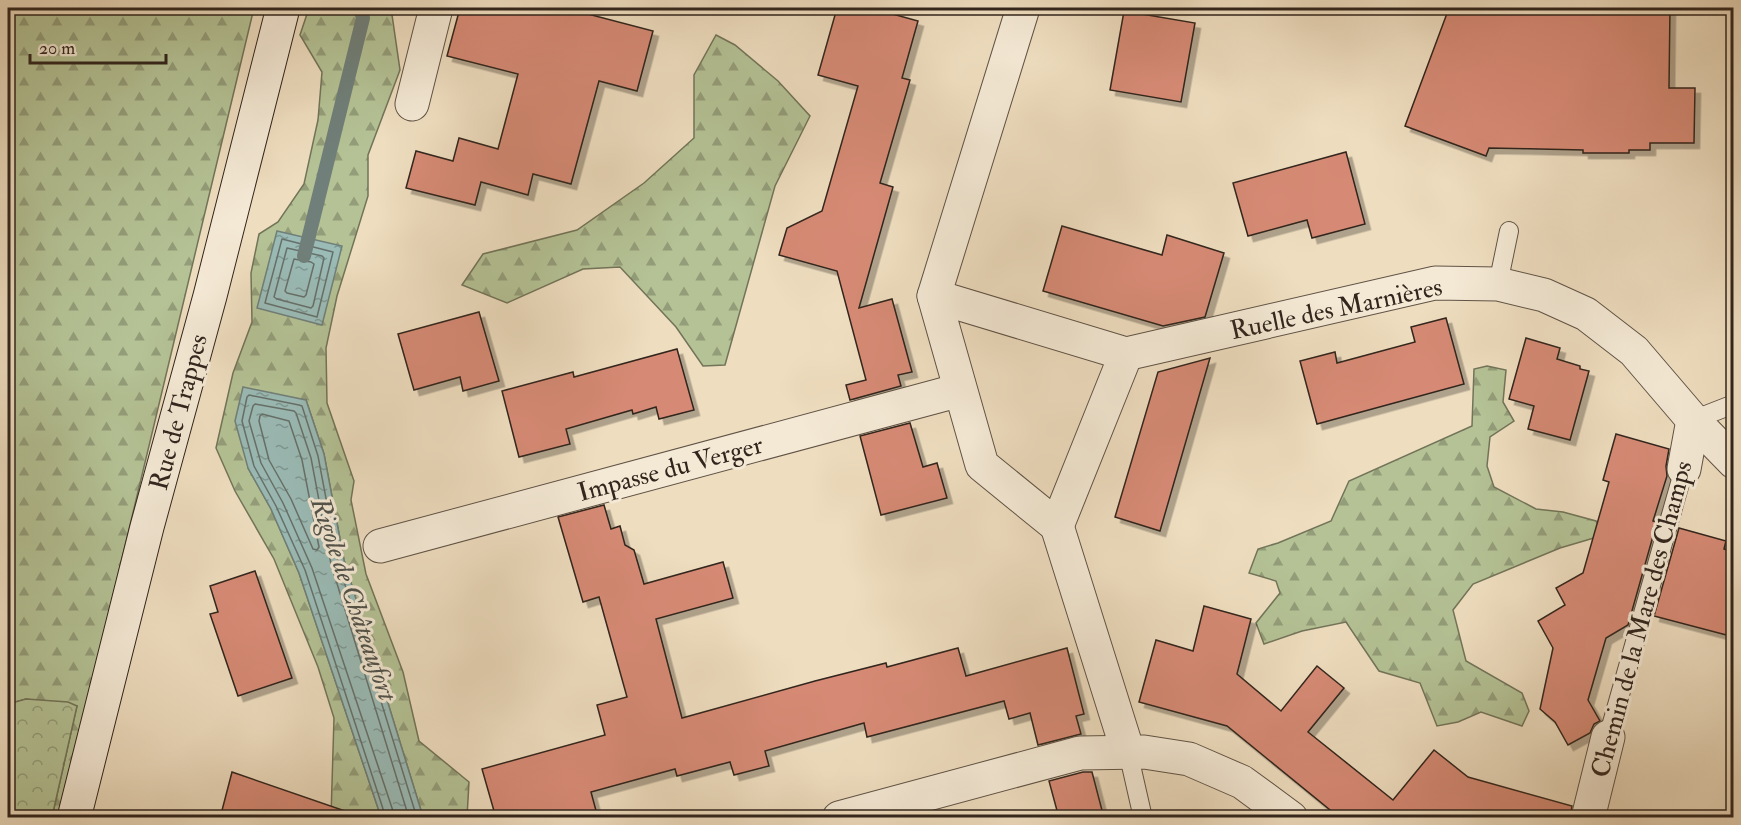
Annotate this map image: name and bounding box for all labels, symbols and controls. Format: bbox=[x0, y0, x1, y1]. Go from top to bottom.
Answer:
scale bar bbox=[30, 27, 166, 65]
text: 20 m bbox=[39, 37, 75, 60]
street label: Ruelle des Marnières bbox=[1227, 271, 1445, 347]
street label: Rue de Trappes bbox=[143, 331, 216, 494]
street label: Impasse du Verger bbox=[574, 429, 767, 510]
street label: Chemin de la Mare des Champs bbox=[1584, 457, 1701, 781]
water label: Rigole de Châteaufort bbox=[303, 492, 404, 707]

